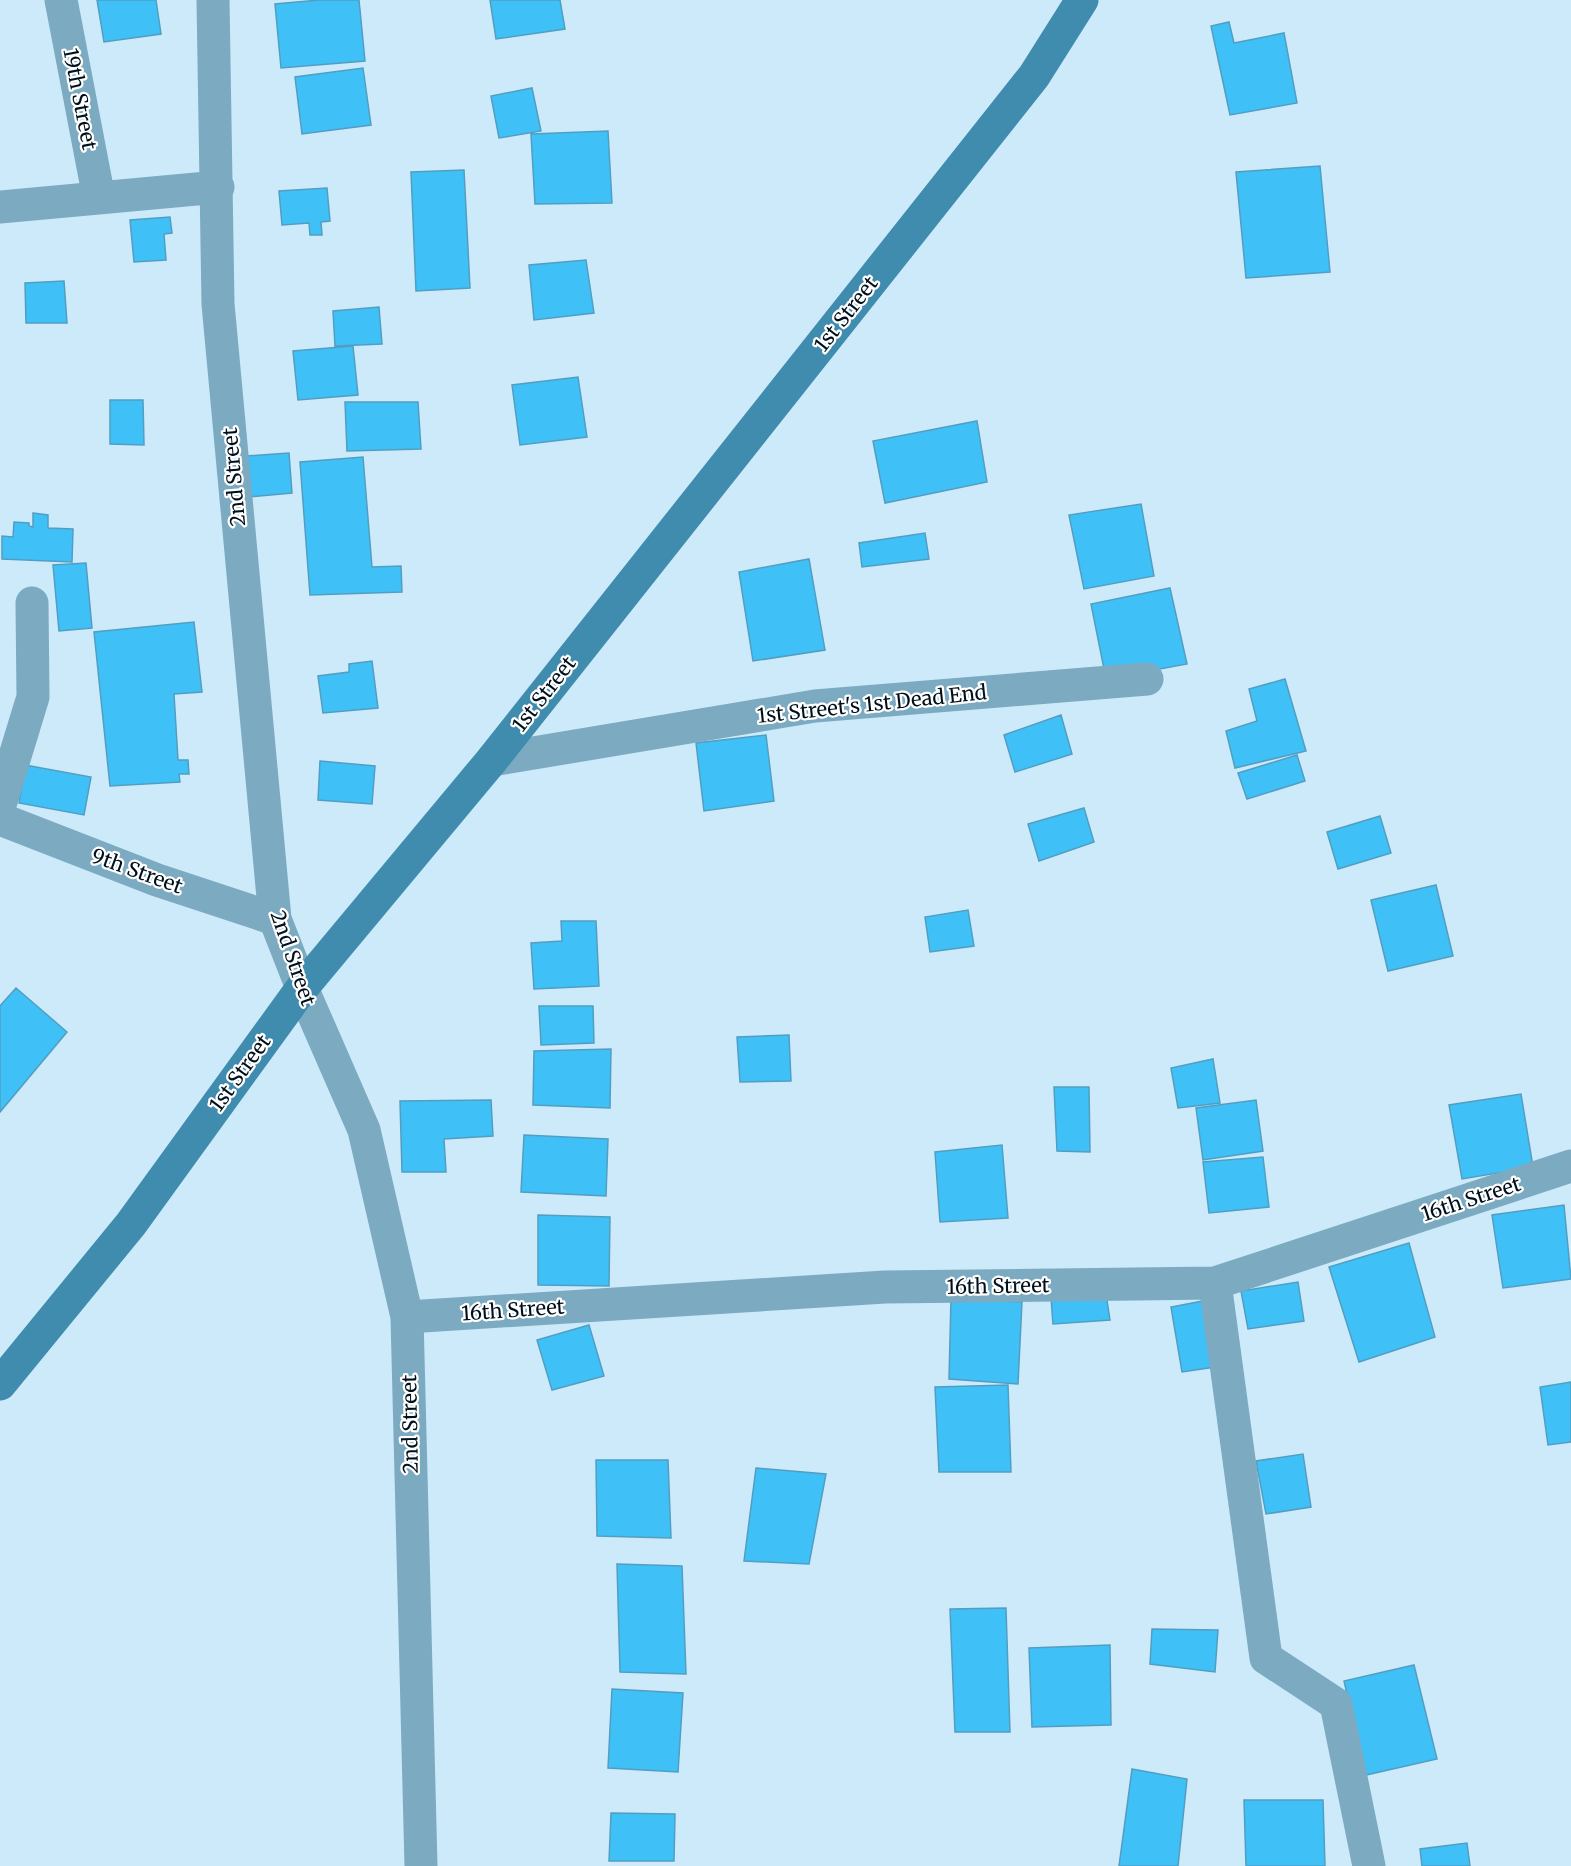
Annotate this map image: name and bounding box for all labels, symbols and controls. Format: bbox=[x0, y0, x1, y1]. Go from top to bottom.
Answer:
street label: 19th Street bbox=[58, 46, 103, 152]
street label: 1st Street bbox=[808, 271, 883, 356]
street label: 2nd Street bbox=[217, 426, 250, 527]
street label: 1st Street bbox=[506, 651, 581, 736]
street label: 1st Street's 1st Dead End bbox=[756, 679, 988, 728]
street label: 9th Street bbox=[88, 843, 186, 899]
street label: 2nd Street bbox=[266, 907, 321, 1009]
street label: 1st Street bbox=[203, 1029, 276, 1116]
street label: 16th Street bbox=[1418, 1171, 1524, 1226]
street label: 16th Street bbox=[946, 1272, 1050, 1299]
street label: 16th Street bbox=[461, 1293, 565, 1326]
street label: 2nd Street bbox=[396, 1374, 423, 1474]

